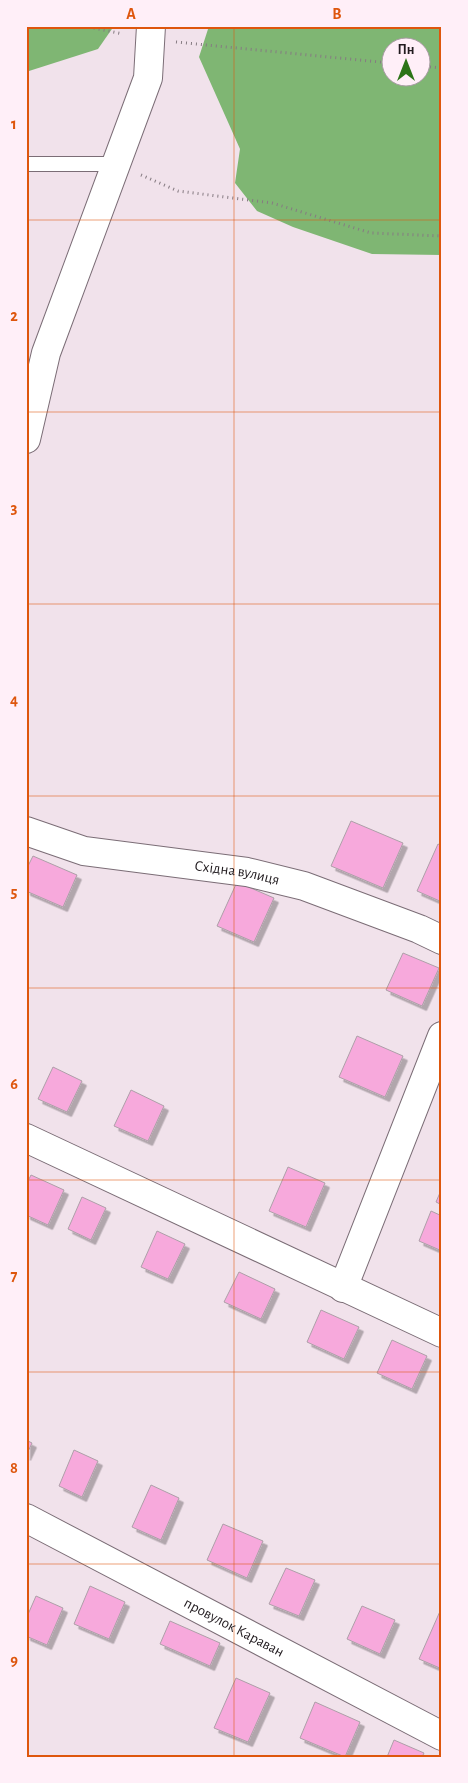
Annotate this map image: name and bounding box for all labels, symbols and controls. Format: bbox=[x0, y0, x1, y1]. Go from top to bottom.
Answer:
text: A bbox=[126, 6, 136, 22]
text: B bbox=[332, 6, 342, 22]
north arrow bbox=[380, 38, 430, 88]
text: Пн bbox=[397, 43, 415, 57]
text: 1 bbox=[11, 116, 17, 132]
text: 2 bbox=[10, 308, 18, 324]
text: 3 bbox=[11, 500, 18, 516]
text: 4 bbox=[10, 692, 18, 708]
street label: Східна вулиця bbox=[194, 858, 281, 888]
text: 5 bbox=[11, 884, 18, 900]
text: 6 bbox=[10, 1076, 18, 1092]
text: 7 bbox=[11, 1268, 18, 1284]
text: 8 bbox=[10, 1460, 18, 1476]
street label: провулок Караван bbox=[181, 1595, 286, 1660]
text: 9 bbox=[10, 1652, 18, 1668]

